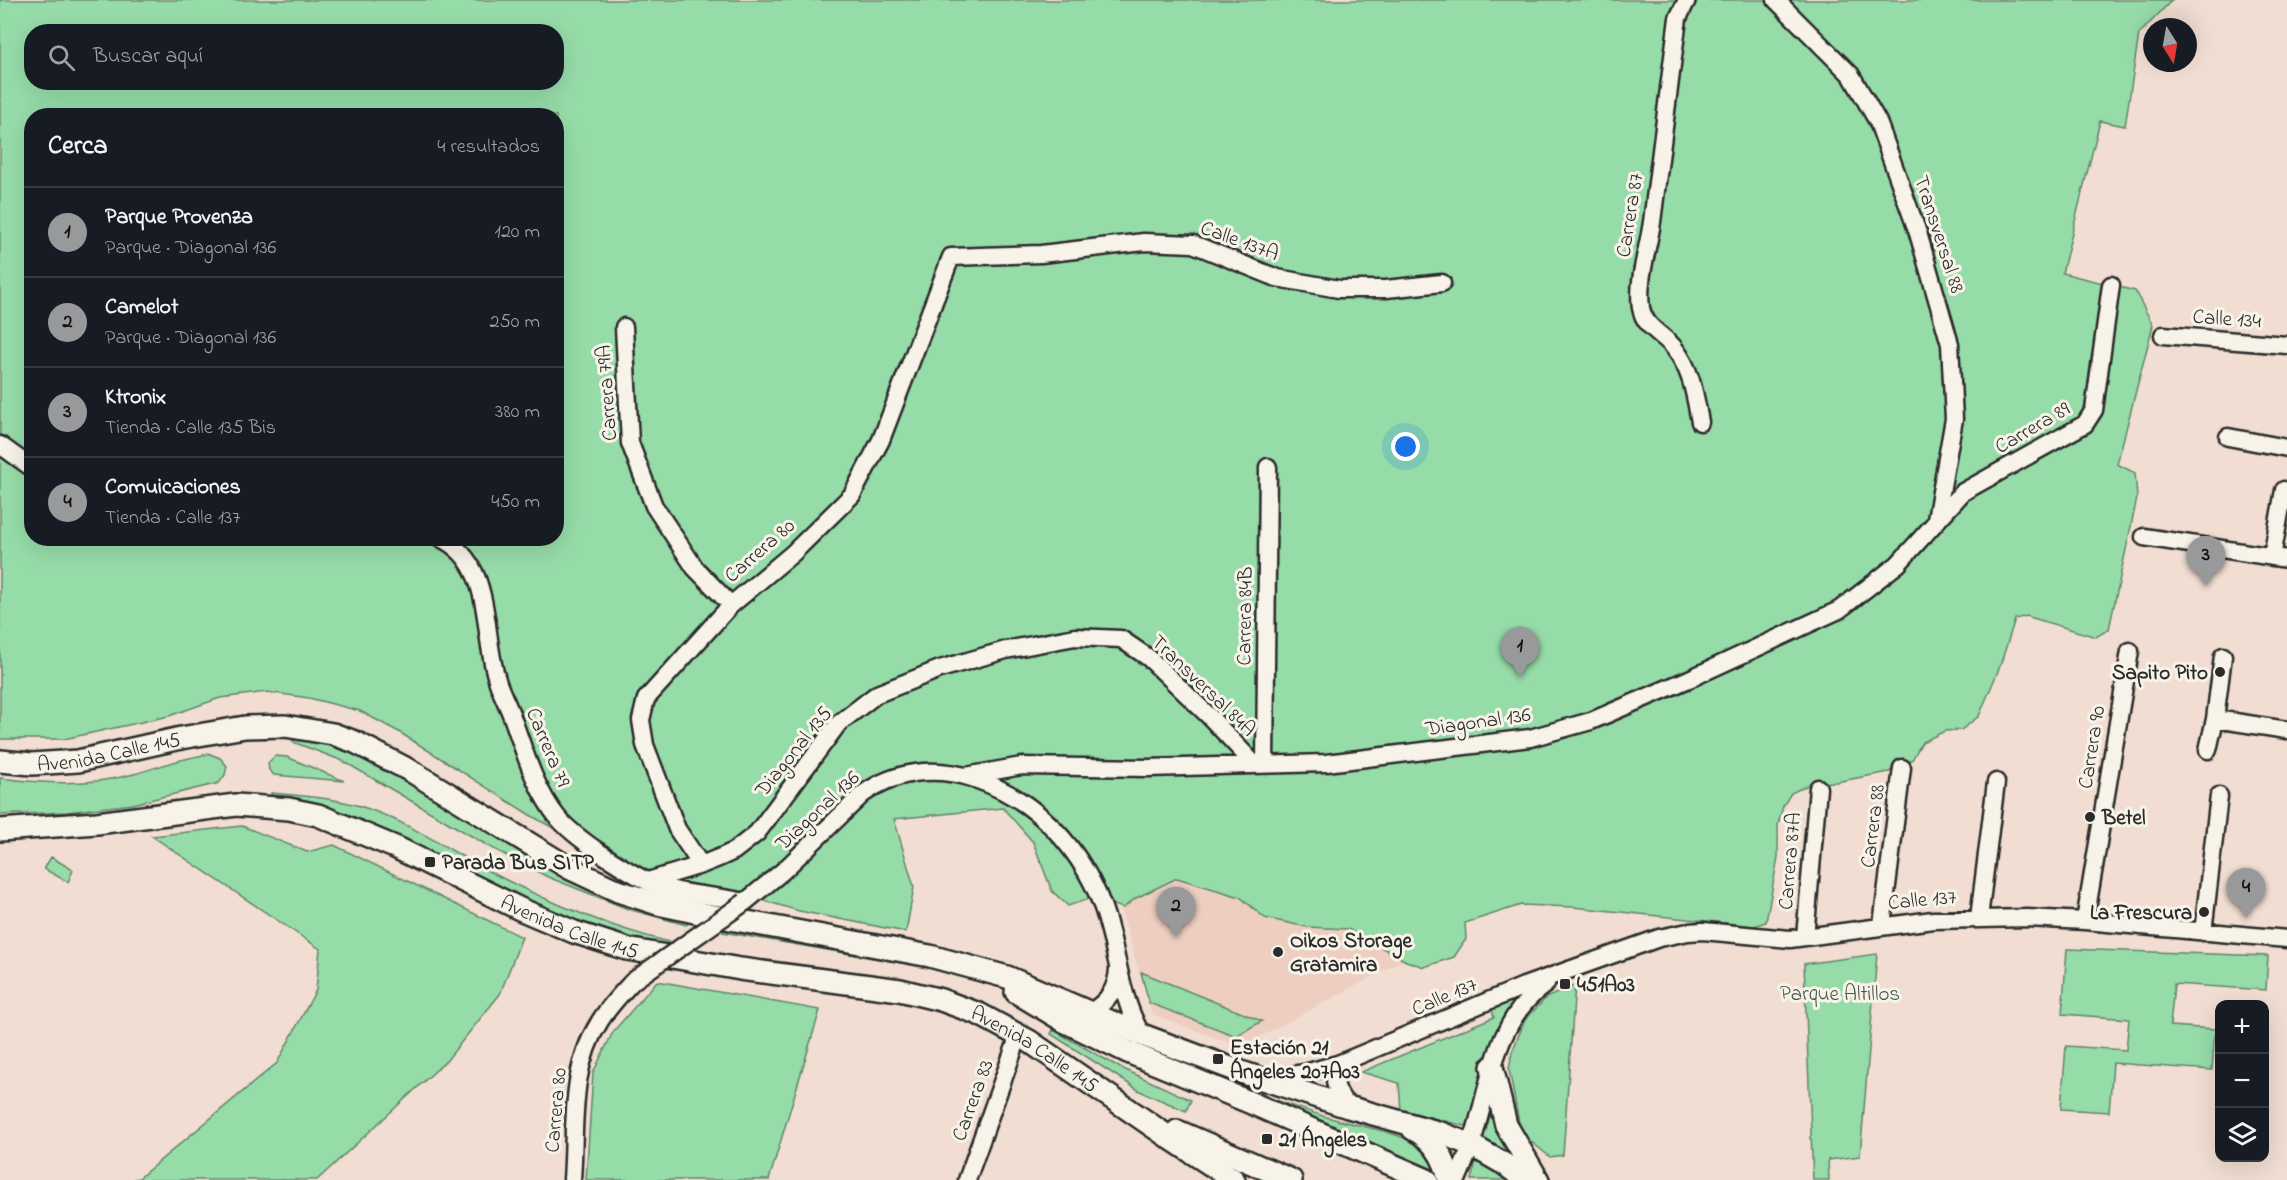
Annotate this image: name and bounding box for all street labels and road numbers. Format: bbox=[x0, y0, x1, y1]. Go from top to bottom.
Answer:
street label: Carrera 87 bbox=[1610, 171, 1652, 260]
street label: Transversal 88 bbox=[1905, 172, 1971, 297]
street label: Calle 137A bbox=[1196, 214, 1283, 270]
street label: Calle 134 bbox=[2192, 303, 2262, 337]
street label: Carrera 79A bbox=[590, 344, 626, 442]
street label: Carrera 89 bbox=[1990, 395, 2077, 462]
street label: Carrera 80 bbox=[718, 512, 802, 591]
street label: Carrera 84B bbox=[1230, 566, 1262, 666]
street label: Transversal 84A bbox=[1143, 628, 1262, 744]
street label: Diagonal 135 bbox=[748, 701, 842, 806]
street label: Diagonal 136 bbox=[1423, 701, 1533, 747]
street label: Carrera 79 bbox=[517, 704, 578, 793]
street label: Carrera 90 bbox=[2072, 704, 2114, 791]
street label: Avenida Calle 145 bbox=[36, 726, 184, 781]
street label: Diagonal 136 bbox=[769, 764, 869, 861]
street label: Carrera 88 bbox=[1854, 783, 1894, 870]
street label: Carrera 87A bbox=[1772, 811, 1810, 911]
street label: Calle 137 bbox=[1887, 883, 1958, 919]
street label: Avenida Calle 145 bbox=[495, 889, 640, 968]
street label: Calle 137 bbox=[1407, 970, 1483, 1025]
street label: Avenida Calle 145 bbox=[966, 999, 1104, 1101]
street label: Carrera 83 bbox=[945, 1056, 1003, 1146]
street label: Carrera 80 bbox=[538, 1066, 576, 1154]

